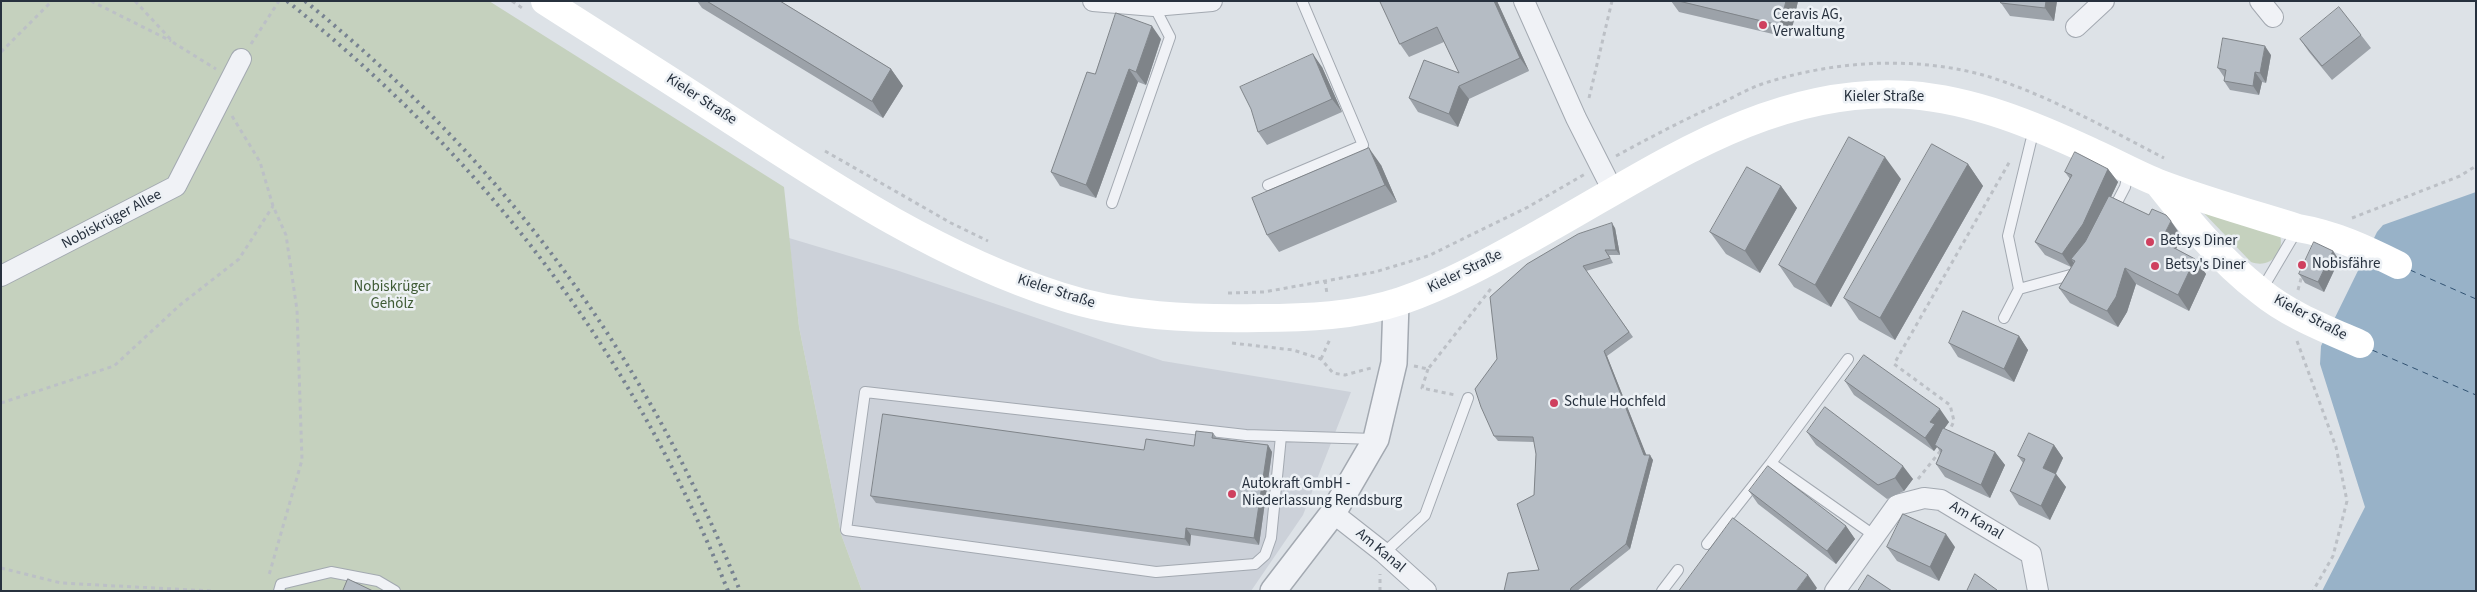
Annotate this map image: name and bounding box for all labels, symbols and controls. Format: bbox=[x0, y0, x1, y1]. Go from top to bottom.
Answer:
place label: Ceravis AG, Verwaltung bbox=[1773, 7, 1844, 42]
marker: Ceravis AG, Verwaltung bbox=[1757, 19, 1769, 31]
street label: Kieler Straße bbox=[662, 71, 740, 129]
street label: Kieler Straße bbox=[1844, 89, 1924, 107]
street label: Nobiskrüger Allee bbox=[59, 186, 165, 254]
place label: Betsys Diner bbox=[2160, 233, 2237, 251]
marker: Betsys Diner bbox=[2144, 236, 2156, 248]
street label: Kieler Straße bbox=[1425, 246, 1505, 298]
place label: Nobisfähre bbox=[2312, 256, 2380, 274]
place label: Betsy's Diner bbox=[2165, 257, 2246, 275]
marker: Nobisfähre bbox=[2296, 259, 2308, 271]
marker: Betsy's Diner bbox=[2149, 260, 2161, 272]
street label: Kieler Straße bbox=[1015, 271, 1097, 313]
park label: Nobiskrüger Gehölz bbox=[354, 279, 430, 314]
street label: Kieler Straße bbox=[2270, 291, 2350, 345]
place label: Schule Hochfeld bbox=[1564, 394, 1666, 412]
marker: Schule Hochfeld bbox=[1548, 397, 1560, 409]
place label: Autokraft GmbH - Niederlassung Rendsburg bbox=[1242, 476, 1402, 511]
marker: Autokraft GmbH - Niederlassung Rendsburg bbox=[1226, 488, 1238, 500]
street label: Am Kanal bbox=[1946, 498, 2006, 544]
street label: Am Kanal bbox=[1351, 525, 1409, 577]

